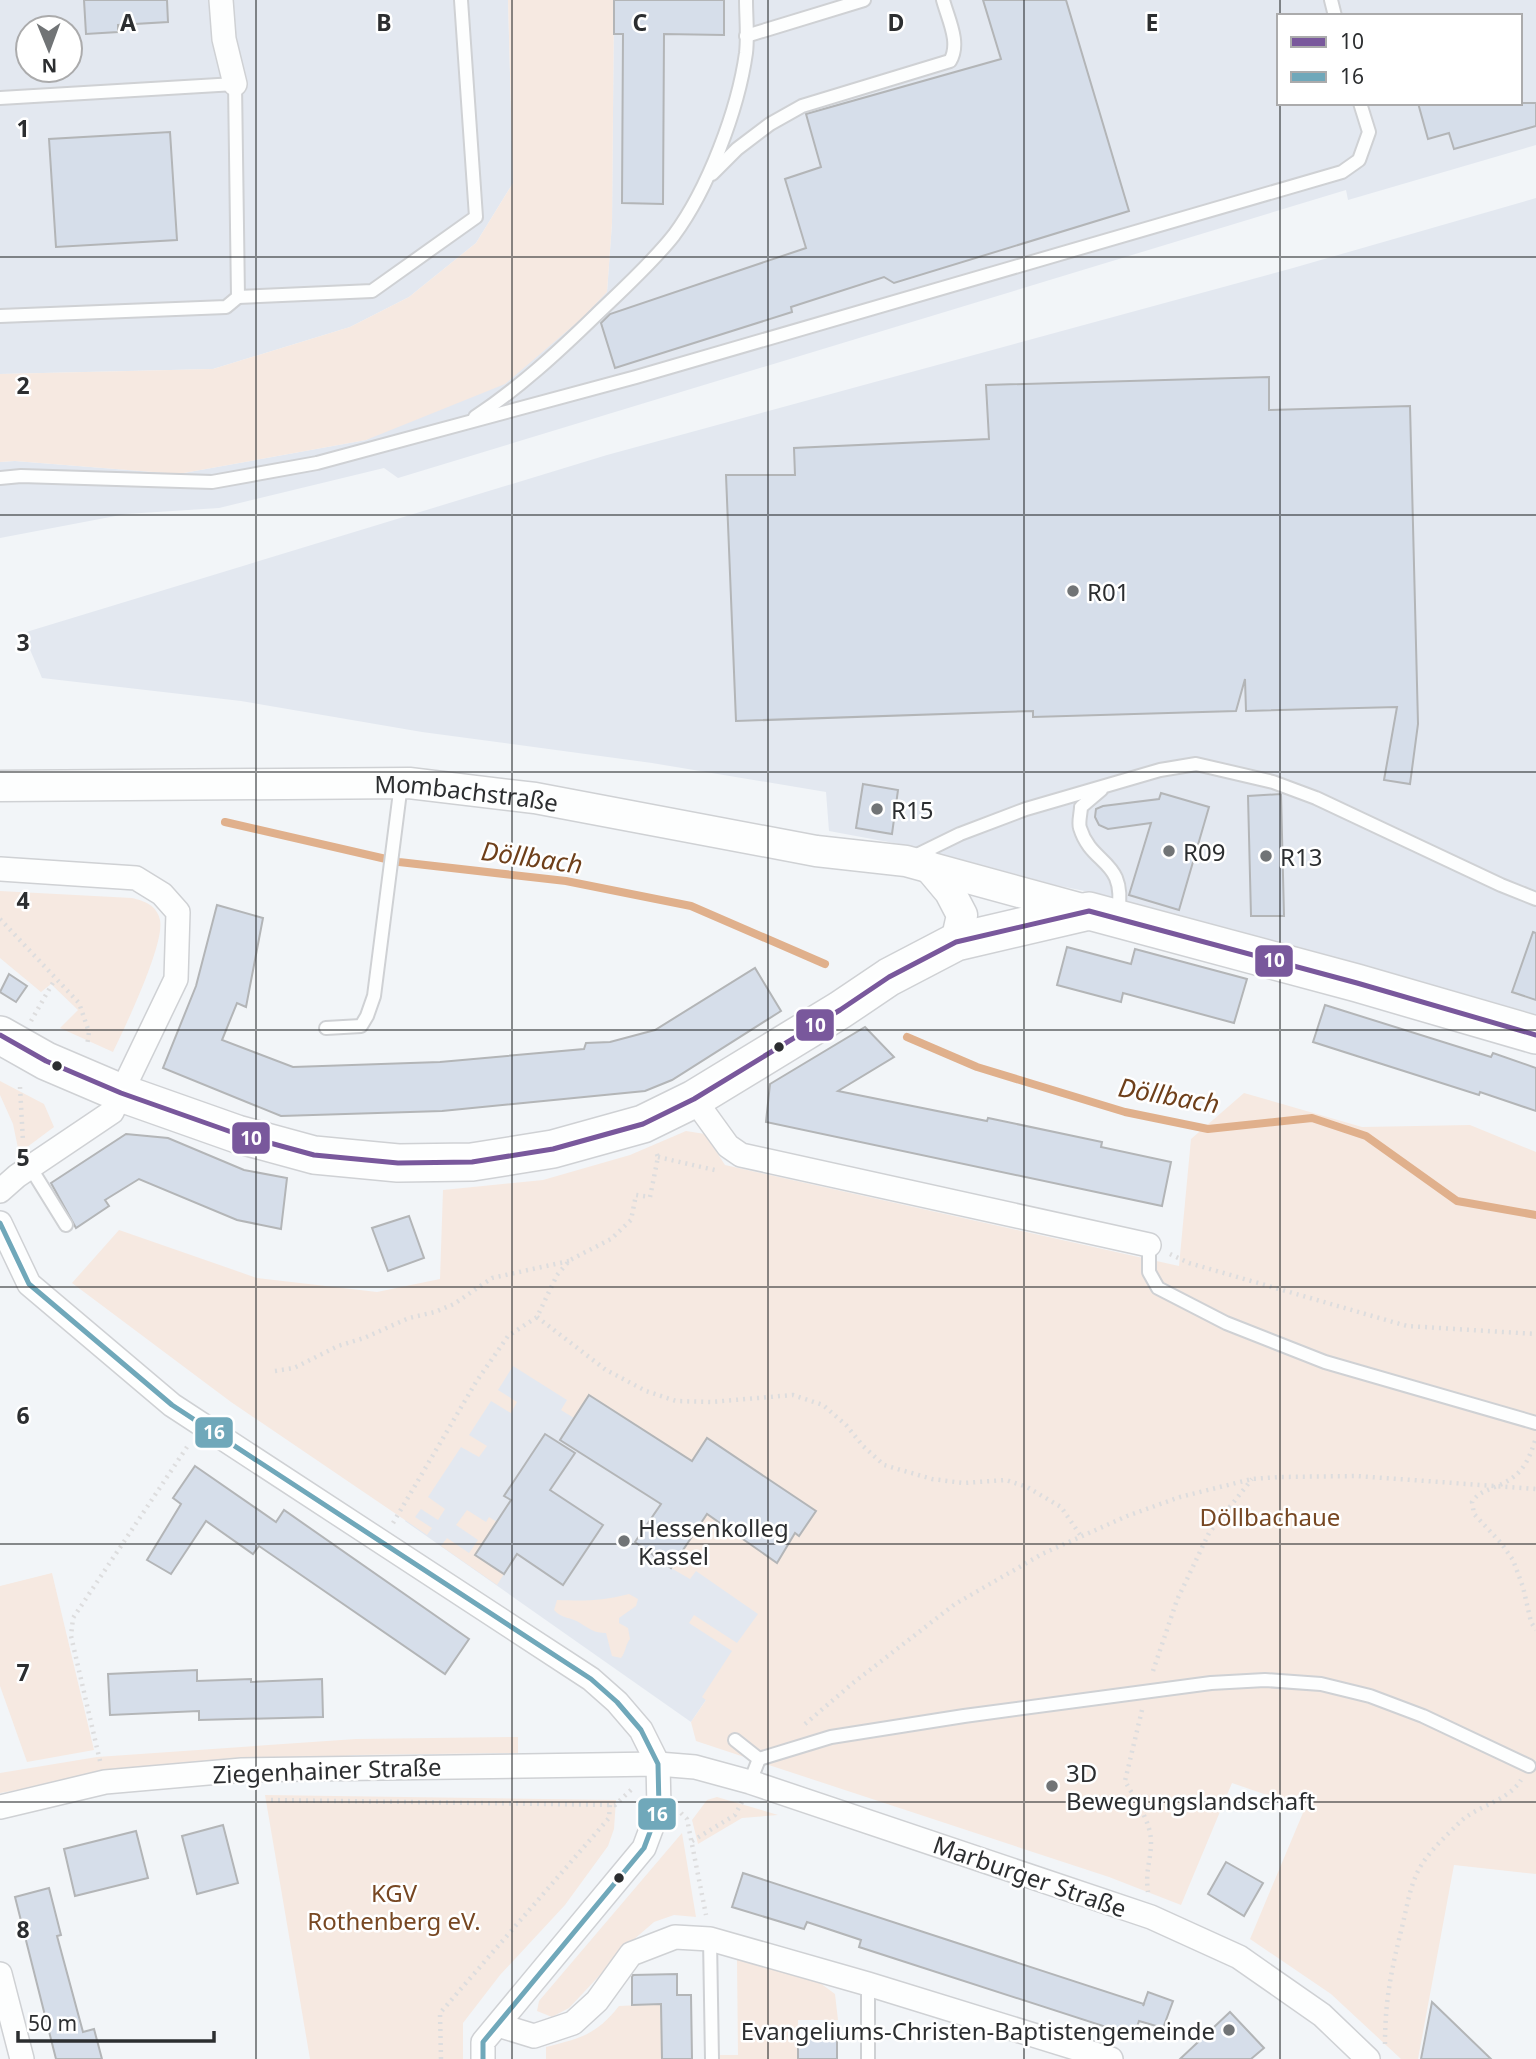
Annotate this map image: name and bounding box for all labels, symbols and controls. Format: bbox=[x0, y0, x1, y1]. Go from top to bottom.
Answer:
text: A bbox=[120, 6, 136, 38]
text: B bbox=[376, 6, 392, 38]
text: C bbox=[633, 6, 648, 38]
text: D bbox=[888, 6, 904, 38]
text: E bbox=[1146, 6, 1158, 38]
north arrow bbox=[14, 14, 84, 84]
legend bbox=[1277, 14, 1522, 105]
text: 10 bbox=[1340, 27, 1364, 55]
text: N bbox=[41, 53, 57, 79]
text: 16 bbox=[1340, 62, 1364, 90]
text: 1 bbox=[16, 112, 30, 144]
text: 2 bbox=[16, 369, 30, 401]
place label: R01 bbox=[1087, 575, 1129, 608]
marker: R01 bbox=[1065, 583, 1081, 599]
text: 3 bbox=[16, 626, 30, 658]
street label: Mombachstraße bbox=[374, 766, 561, 819]
place label: R15 bbox=[891, 793, 933, 826]
marker: R15 bbox=[869, 801, 885, 817]
water label: Döllbach bbox=[479, 832, 585, 882]
place label: R09 bbox=[1183, 835, 1225, 868]
place label: R13 bbox=[1280, 840, 1322, 873]
marker: R09 bbox=[1161, 843, 1177, 859]
marker: R13 bbox=[1258, 848, 1274, 864]
text: 4 bbox=[16, 884, 30, 916]
line badge: 10 bbox=[1254, 944, 1294, 978]
text: 10 bbox=[1263, 947, 1285, 973]
line badge: 10 bbox=[795, 1008, 835, 1042]
text: 10 bbox=[804, 1012, 826, 1038]
unlabelled marker bbox=[772, 1040, 786, 1054]
unlabelled marker bbox=[50, 1059, 64, 1073]
water label: Döllbach bbox=[1116, 1068, 1222, 1122]
line badge: 10 bbox=[231, 1121, 271, 1155]
text: 10 bbox=[240, 1125, 262, 1151]
text: 5 bbox=[16, 1141, 30, 1173]
text: 6 bbox=[16, 1399, 30, 1431]
line badge: 16 bbox=[194, 1416, 234, 1449]
text: 16 bbox=[203, 1419, 225, 1445]
park label: Döllbachaue bbox=[1200, 1500, 1340, 1533]
place label: Hessenkolleg Kassel bbox=[638, 1511, 789, 1572]
marker: Hessenkolleg Kassel bbox=[616, 1533, 632, 1549]
text: 7 bbox=[16, 1656, 30, 1688]
street label: Ziegenhainer Straße bbox=[212, 1750, 442, 1790]
place label: 3D Bewegungslandschaft bbox=[1066, 1756, 1316, 1817]
marker: 3D Bewegungslandschaft bbox=[1044, 1778, 1060, 1794]
line badge: 16 bbox=[637, 1797, 677, 1831]
text: 16 bbox=[646, 1801, 668, 1827]
street label: Marburger Straße bbox=[929, 1827, 1131, 1925]
unlabelled marker bbox=[612, 1871, 626, 1885]
park label: KGV Rothenberg eV. bbox=[307, 1876, 481, 1937]
text: 8 bbox=[16, 1913, 30, 1945]
scale bar bbox=[18, 2000, 214, 2044]
text: 50 m bbox=[28, 2009, 77, 2037]
place label: Evangeliums-Christen-Baptistengemeinde bbox=[741, 2014, 1215, 2047]
marker: Evangeliums-Christen-Baptistengemeinde bbox=[1221, 2022, 1237, 2038]

